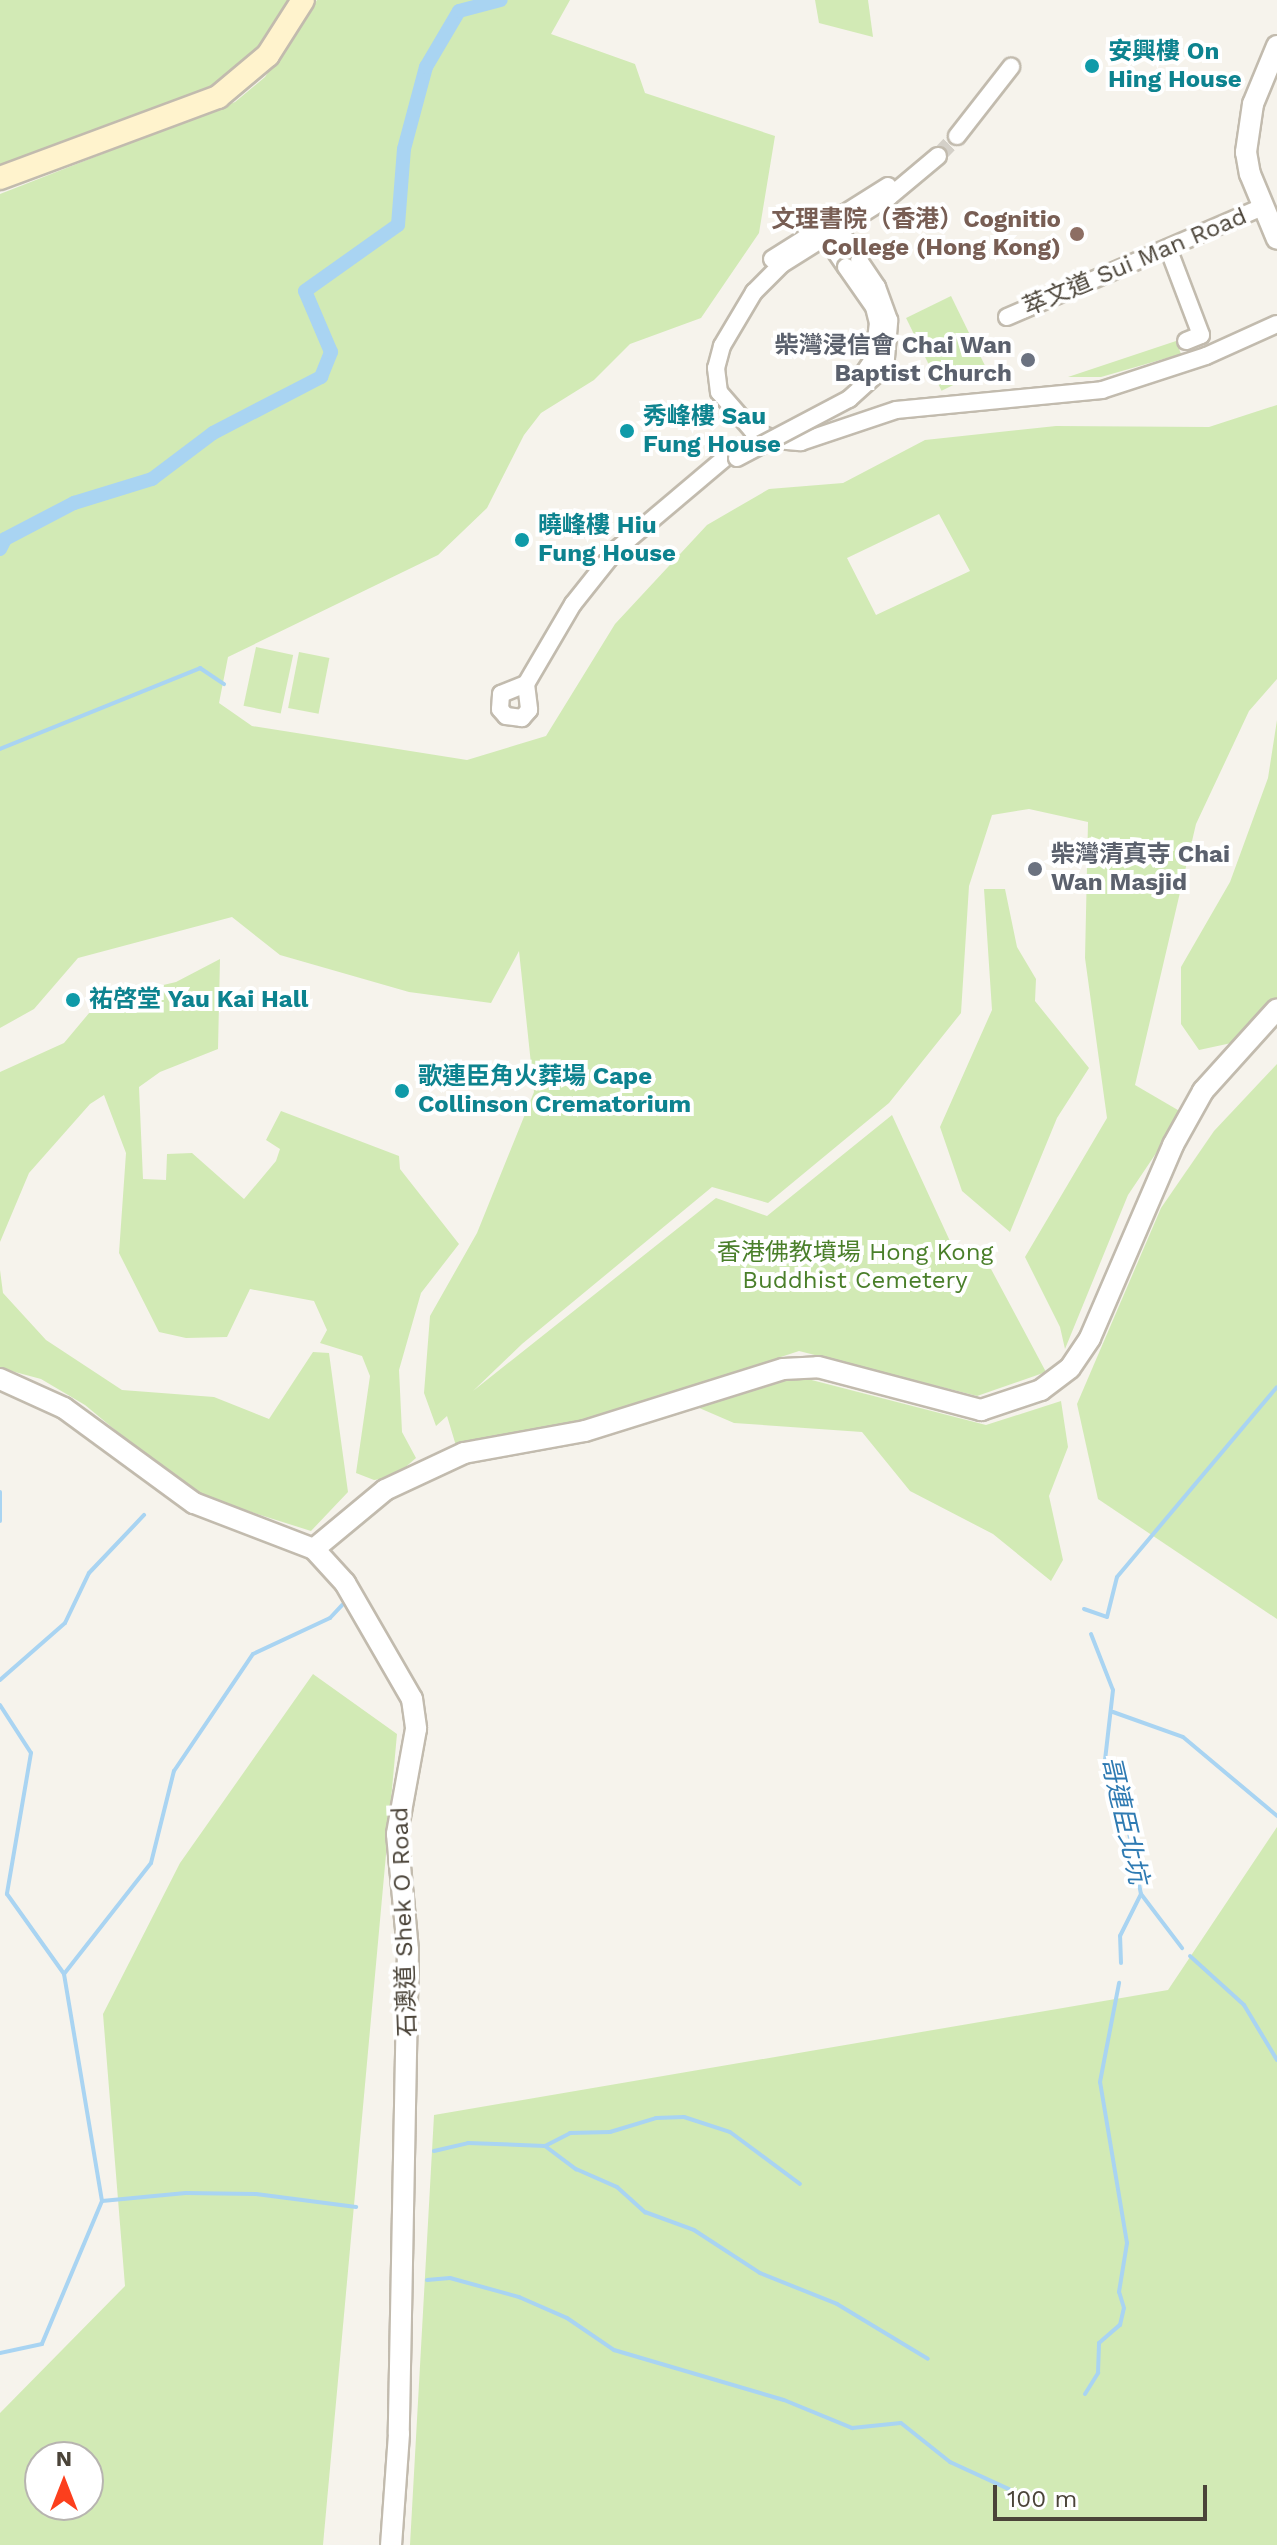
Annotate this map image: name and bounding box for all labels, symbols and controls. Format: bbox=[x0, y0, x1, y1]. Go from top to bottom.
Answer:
place label: 安興樓 On Hing House bbox=[1108, 38, 1242, 94]
marker: 安興樓 On Hing House bbox=[1083, 57, 1101, 75]
street label: 萃文道 Sui Man Road bbox=[1019, 202, 1251, 322]
place label: 文理書院（香港）Cognitio College (Hong Kong) bbox=[771, 206, 1061, 262]
marker: 文理書院（香港）Cognitio College (Hong Kong) bbox=[1068, 225, 1086, 243]
place label: 柴灣浸信會 Chai Wan Baptist Church bbox=[774, 332, 1012, 388]
marker: 柴灣浸信會 Chai Wan Baptist Church bbox=[1019, 351, 1037, 369]
place label: 秀峰樓 Sau Fung House bbox=[643, 403, 781, 459]
marker: 秀峰樓 Sau Fung House bbox=[618, 422, 636, 440]
place label: 曉峰樓 Hiu Fung House bbox=[538, 512, 676, 568]
marker: 曉峰樓 Hiu Fung House bbox=[513, 531, 531, 549]
place label: 柴灣清真寺 Chai Wan Masjid bbox=[1051, 841, 1230, 897]
marker: 柴灣清真寺 Chai Wan Masjid bbox=[1026, 860, 1044, 878]
place label: 祐啓堂 Yau Kai Hall bbox=[89, 986, 308, 1014]
marker: 祐啓堂 Yau Kai Hall bbox=[64, 991, 82, 1009]
place label: 歌連臣角火葬場 Cape Collinson Crematorium bbox=[418, 1063, 691, 1119]
marker: 歌連臣角火葬場 Cape Collinson Crematorium bbox=[393, 1082, 411, 1100]
park label: 香港佛教墳場 Hong Kong Buddhist Cemetery bbox=[717, 1239, 993, 1295]
water label: 哥連臣北坑 bbox=[1094, 1753, 1154, 1887]
street label: 石澳道 Shek O Road bbox=[386, 1806, 422, 2038]
north arrow bbox=[24, 2441, 104, 2521]
text: N bbox=[56, 2446, 72, 2471]
scale bar bbox=[997, 2469, 1211, 2519]
text: 100 m bbox=[1007, 2485, 1077, 2513]

